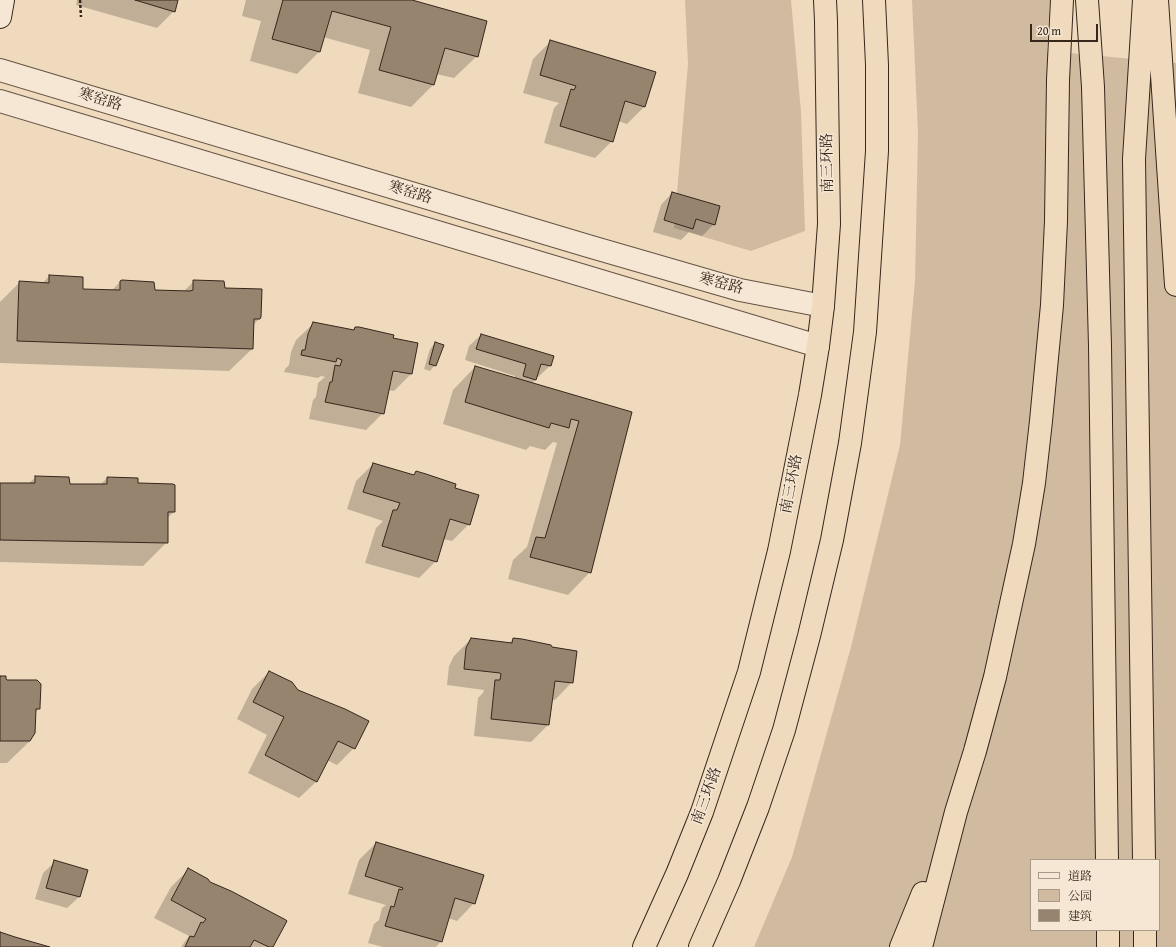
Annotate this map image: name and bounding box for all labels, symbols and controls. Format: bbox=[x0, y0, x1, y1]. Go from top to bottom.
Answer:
scale bar bbox=[1032, 16, 1100, 42]
text: 20 m bbox=[1037, 22, 1061, 39]
street label: 寒窑路 bbox=[76, 85, 124, 115]
street label: 南三环路 bbox=[818, 133, 838, 193]
street label: 寒窑路 bbox=[386, 178, 434, 208]
street label: 寒窑路 bbox=[697, 269, 745, 299]
street label: 南三环路 bbox=[777, 453, 807, 515]
street label: 南三环路 bbox=[688, 765, 726, 827]
legend bbox=[1030, 859, 1160, 931]
text: 道路 bbox=[1068, 867, 1092, 884]
text: 公园 bbox=[1068, 887, 1092, 904]
text: 建筑 bbox=[1068, 907, 1092, 924]

